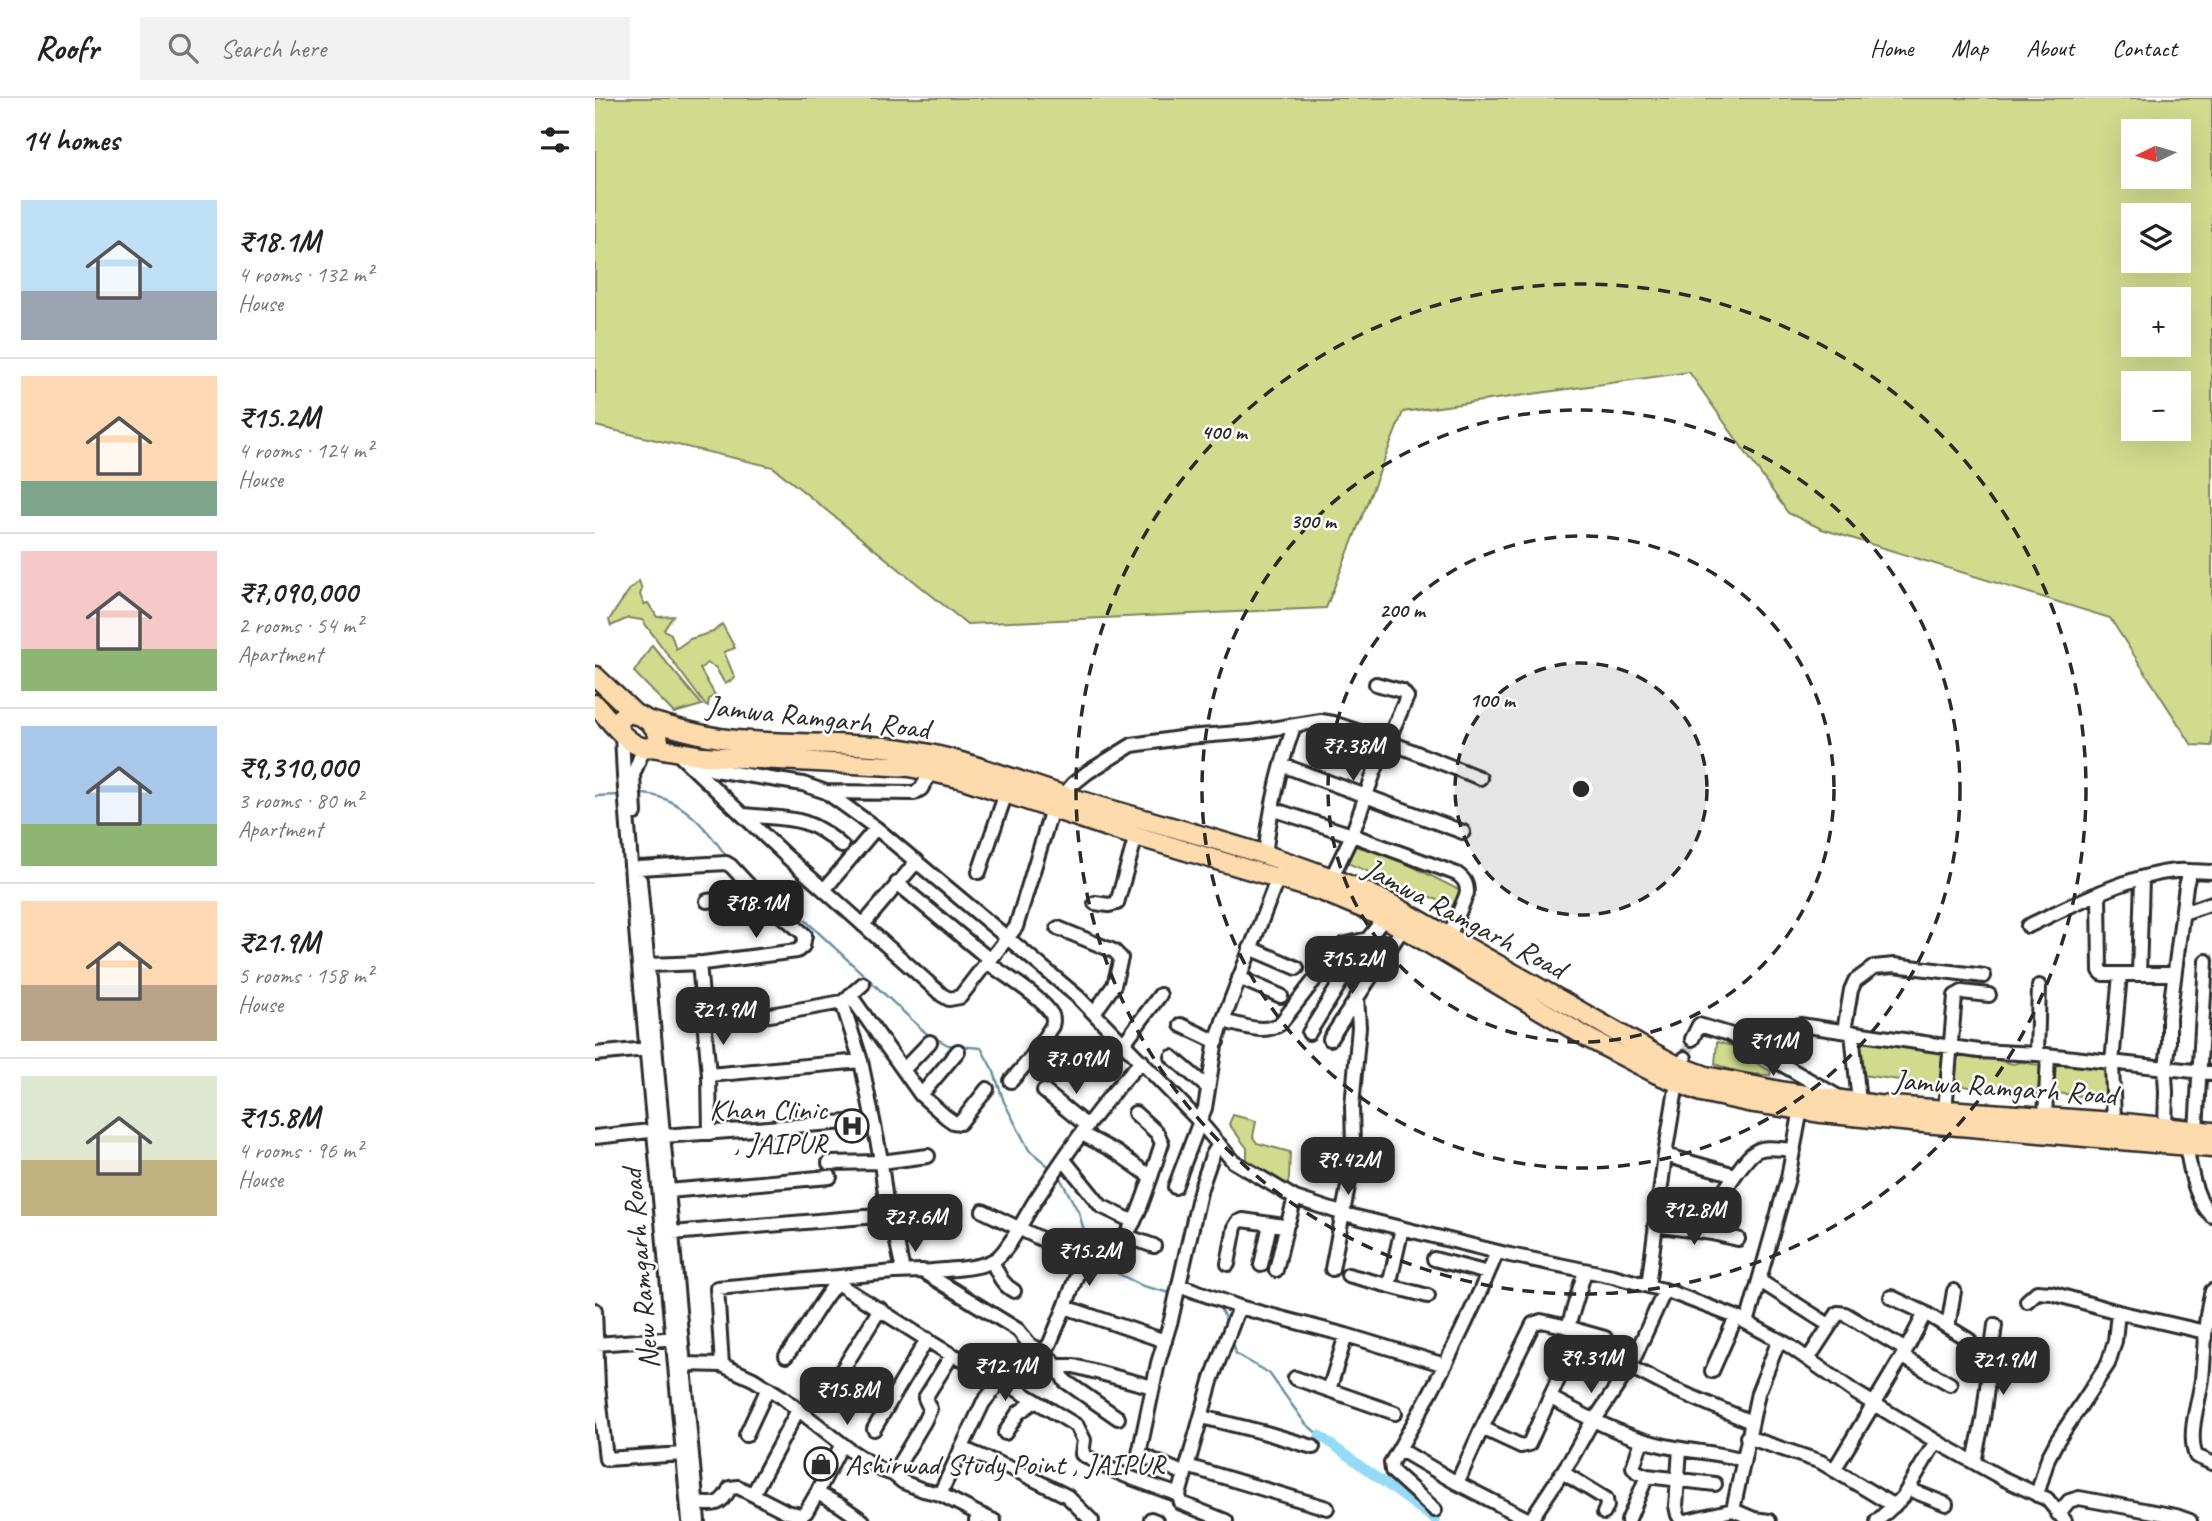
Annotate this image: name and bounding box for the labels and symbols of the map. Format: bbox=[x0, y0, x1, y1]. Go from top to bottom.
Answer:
north arrow bbox=[2121, 119, 2191, 189]
text: 400 m bbox=[1201, 419, 1249, 445]
text: 300 m bbox=[1290, 508, 1338, 534]
text: 200 m bbox=[1379, 597, 1427, 623]
street label: Jamwa Ramgarh Road bbox=[703, 686, 935, 748]
text: 100 m bbox=[1469, 687, 1517, 713]
pin: ₹7.38M bbox=[1296, 724, 1410, 783]
centre of rings bbox=[1569, 777, 1593, 801]
street label: Jamwa Ramgarh Road bbox=[1356, 848, 1576, 989]
pin: ₹18.1M bbox=[699, 880, 813, 940]
pin: ₹15.2M bbox=[1295, 936, 1409, 996]
pin: ₹21.9M bbox=[666, 988, 780, 1047]
pin: ₹11M bbox=[1732, 1018, 1814, 1078]
pin: ₹7.09M bbox=[1019, 1037, 1133, 1096]
street label: Jamwa Ramgarh Road bbox=[1890, 1060, 2122, 1114]
place label: Khan Clinic , JAIPUR bbox=[709, 1090, 829, 1162]
hospital icon: Khan Clinic , JAIPUR bbox=[833, 1107, 871, 1145]
pin: ₹9.42M bbox=[1291, 1138, 1405, 1197]
street label: New Ramgarh Road bbox=[612, 1163, 668, 1371]
pin: ₹12.8M bbox=[1637, 1188, 1751, 1247]
pin: ₹27.6M bbox=[858, 1194, 972, 1254]
pin: ₹15.2M bbox=[1032, 1228, 1146, 1288]
pin: ₹9.31M bbox=[1534, 1336, 1648, 1395]
pin: ₹21.9M bbox=[1946, 1338, 2060, 1397]
pin: ₹12.1M bbox=[948, 1344, 1062, 1403]
pin: ₹15.8M bbox=[790, 1368, 904, 1427]
shop icon: Ashirwad Study Point , JAIPUR bbox=[802, 1445, 840, 1483]
place label: Ashirwad Study Point , JAIPUR bbox=[845, 1445, 1167, 1483]

